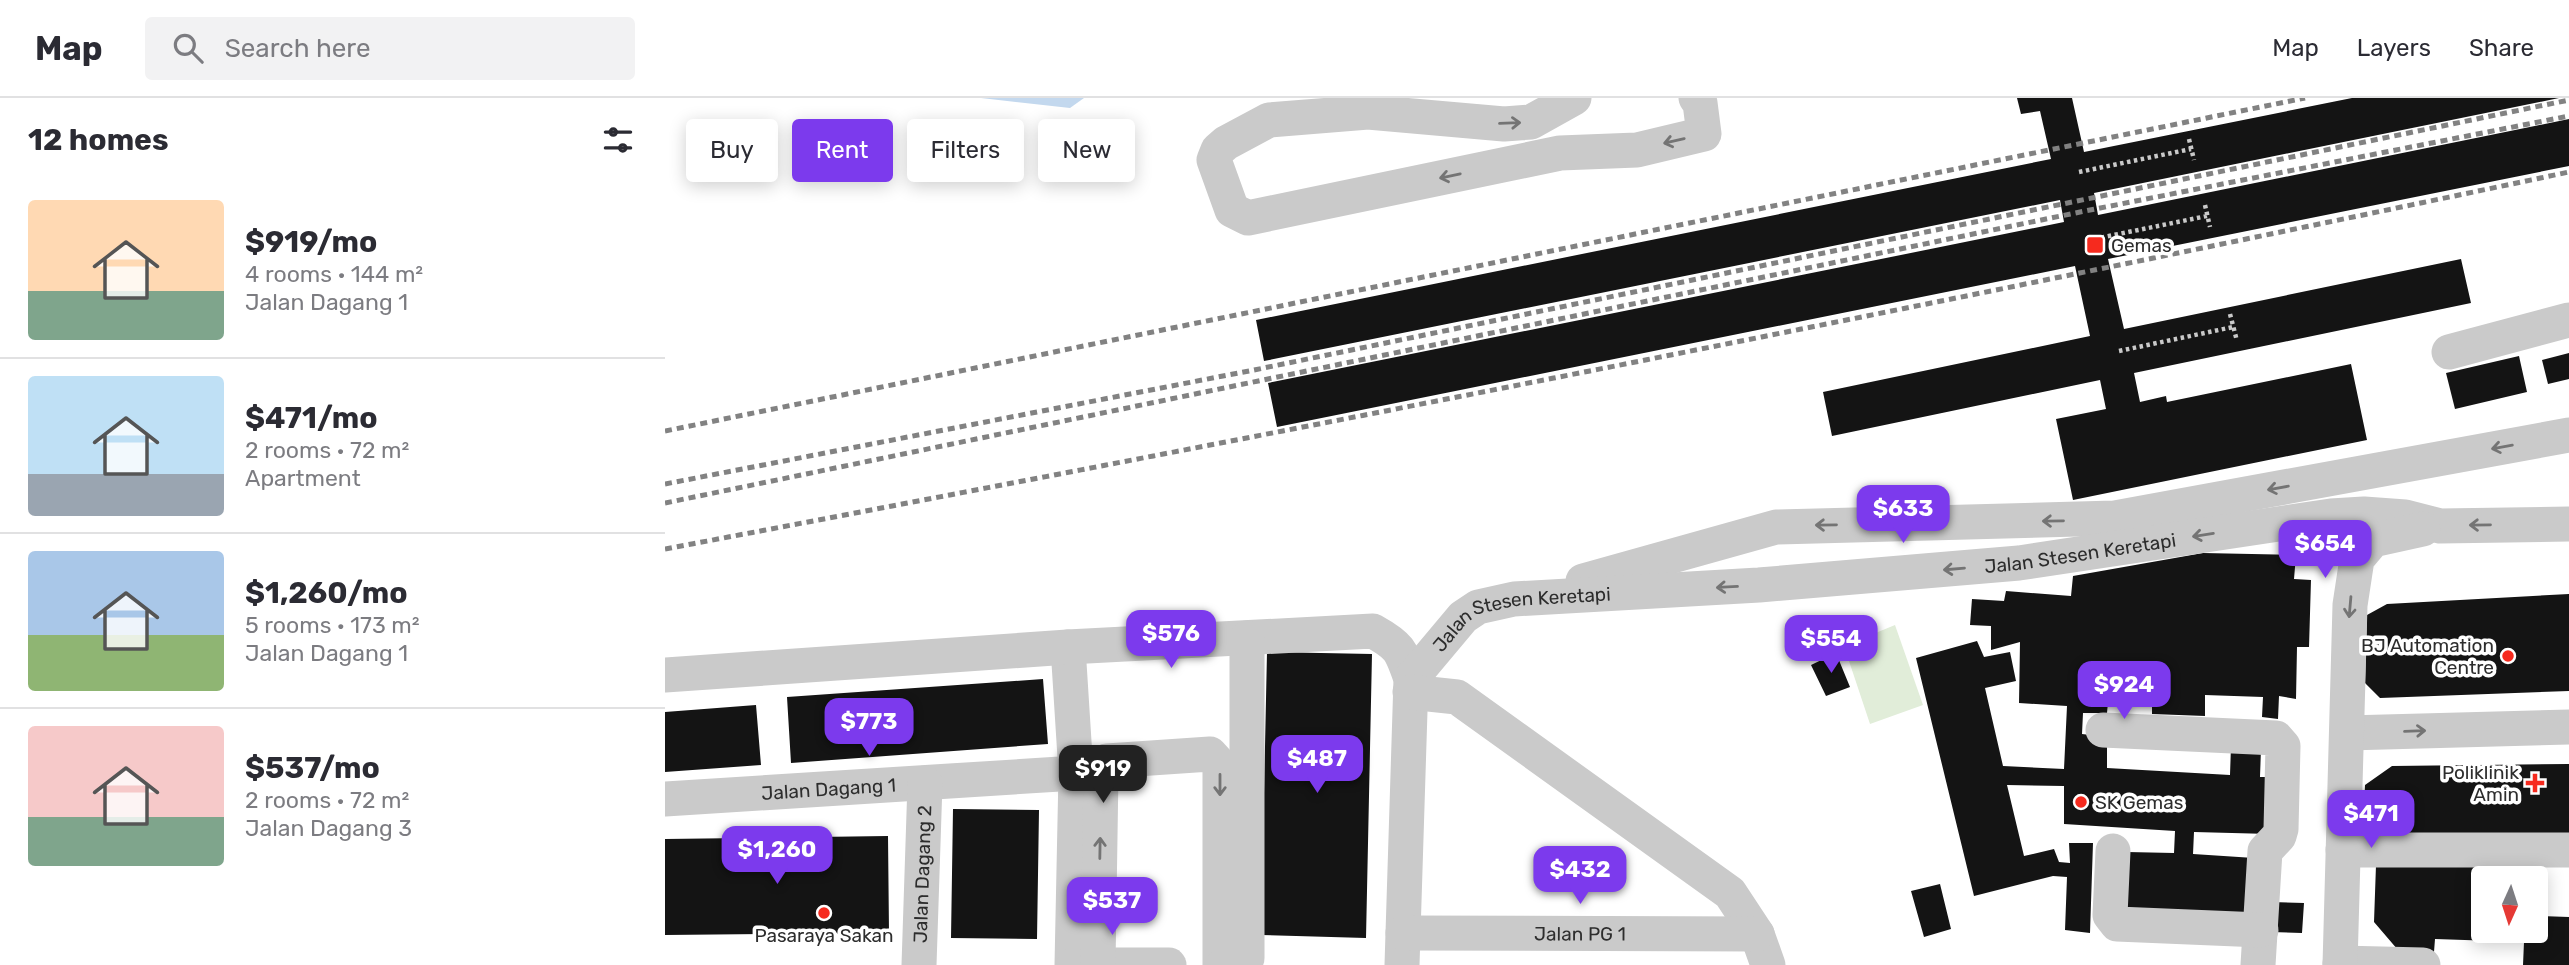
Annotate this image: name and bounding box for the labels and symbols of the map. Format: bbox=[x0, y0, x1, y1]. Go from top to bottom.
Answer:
one-way arrow bbox=[1498, 117, 1521, 130]
one-way arrow bbox=[1663, 135, 1686, 149]
one-way arrow bbox=[1439, 169, 1462, 183]
place label: Gemas bbox=[2111, 234, 2172, 257]
marker: Gemas bbox=[2085, 235, 2105, 255]
one-way arrow bbox=[2491, 441, 2514, 455]
one-way arrow bbox=[2267, 482, 2290, 495]
pin: $633 bbox=[1862, 486, 1944, 545]
one-way arrow bbox=[2042, 514, 2065, 528]
one-way arrow bbox=[2469, 518, 2492, 532]
one-way arrow bbox=[1815, 519, 1838, 532]
pin: $654 bbox=[2284, 520, 2366, 580]
street label: Jalan Stesen Keretapi bbox=[1983, 528, 2177, 577]
one-way arrow bbox=[2192, 529, 2215, 542]
one-way arrow bbox=[1943, 563, 1966, 576]
one-way arrow bbox=[1716, 581, 1739, 594]
street label: Jalan Stesen Keretapi bbox=[1428, 582, 1611, 656]
one-way arrow bbox=[2343, 595, 2356, 618]
pin: $576 bbox=[1130, 610, 1212, 670]
pin: $554 bbox=[1790, 616, 1872, 675]
place label: BJ Automation Centre bbox=[2361, 634, 2494, 679]
marker: BJ Automation Centre bbox=[2500, 648, 2516, 664]
pin: $924 bbox=[2083, 662, 2165, 721]
pin: $773 bbox=[828, 698, 910, 758]
one-way arrow bbox=[2403, 724, 2426, 738]
pin: $487 bbox=[1276, 736, 1358, 795]
pin: $919 bbox=[1062, 746, 1144, 805]
place label: Poliklinik Amin bbox=[2442, 761, 2519, 806]
street label: Jalan Dagang 1 bbox=[761, 773, 897, 804]
one-way arrow bbox=[1213, 773, 1227, 796]
marker: Poliklinik Amin bbox=[2525, 773, 2545, 793]
pin: $471 bbox=[2330, 790, 2412, 850]
place label: SK Gemas bbox=[2095, 791, 2183, 814]
marker: SK Gemas bbox=[2073, 794, 2089, 810]
street label: Jalan Dagang 2 bbox=[908, 805, 936, 943]
pin: $1,260 bbox=[720, 826, 834, 886]
one-way arrow bbox=[1093, 836, 1107, 859]
pin: $432 bbox=[1539, 846, 1621, 906]
north arrow bbox=[2471, 866, 2548, 943]
pin: $537 bbox=[1071, 878, 1153, 937]
marker: Pasaraya Sakan bbox=[816, 905, 832, 921]
street label: Jalan PG 1 bbox=[1534, 922, 1626, 945]
place label: Pasaraya Sakan bbox=[754, 924, 894, 947]

